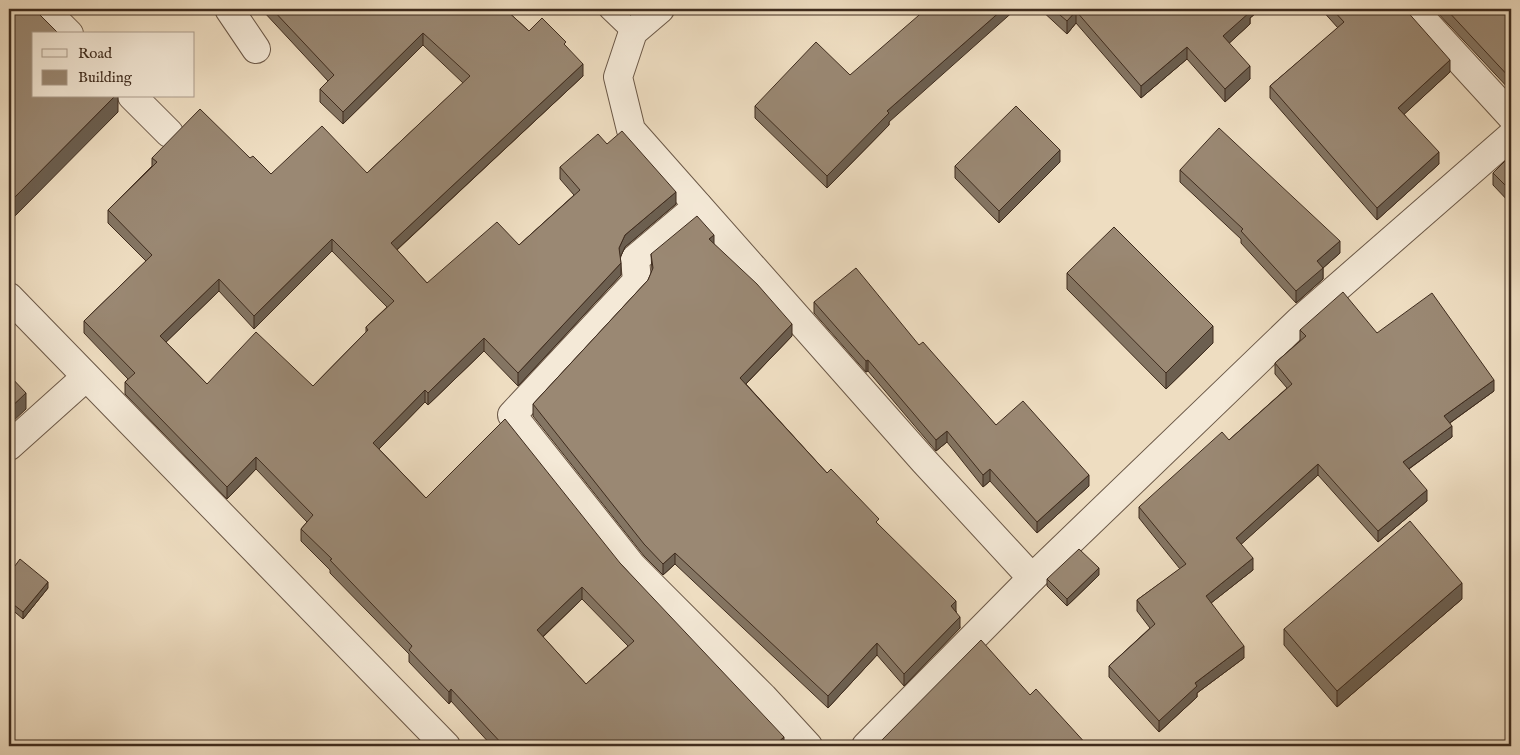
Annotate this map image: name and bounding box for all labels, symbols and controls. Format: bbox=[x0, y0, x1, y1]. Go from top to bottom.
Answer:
legend bbox=[32, 32, 195, 98]
text: Road bbox=[78, 44, 113, 63]
text: Building bbox=[78, 68, 133, 87]

